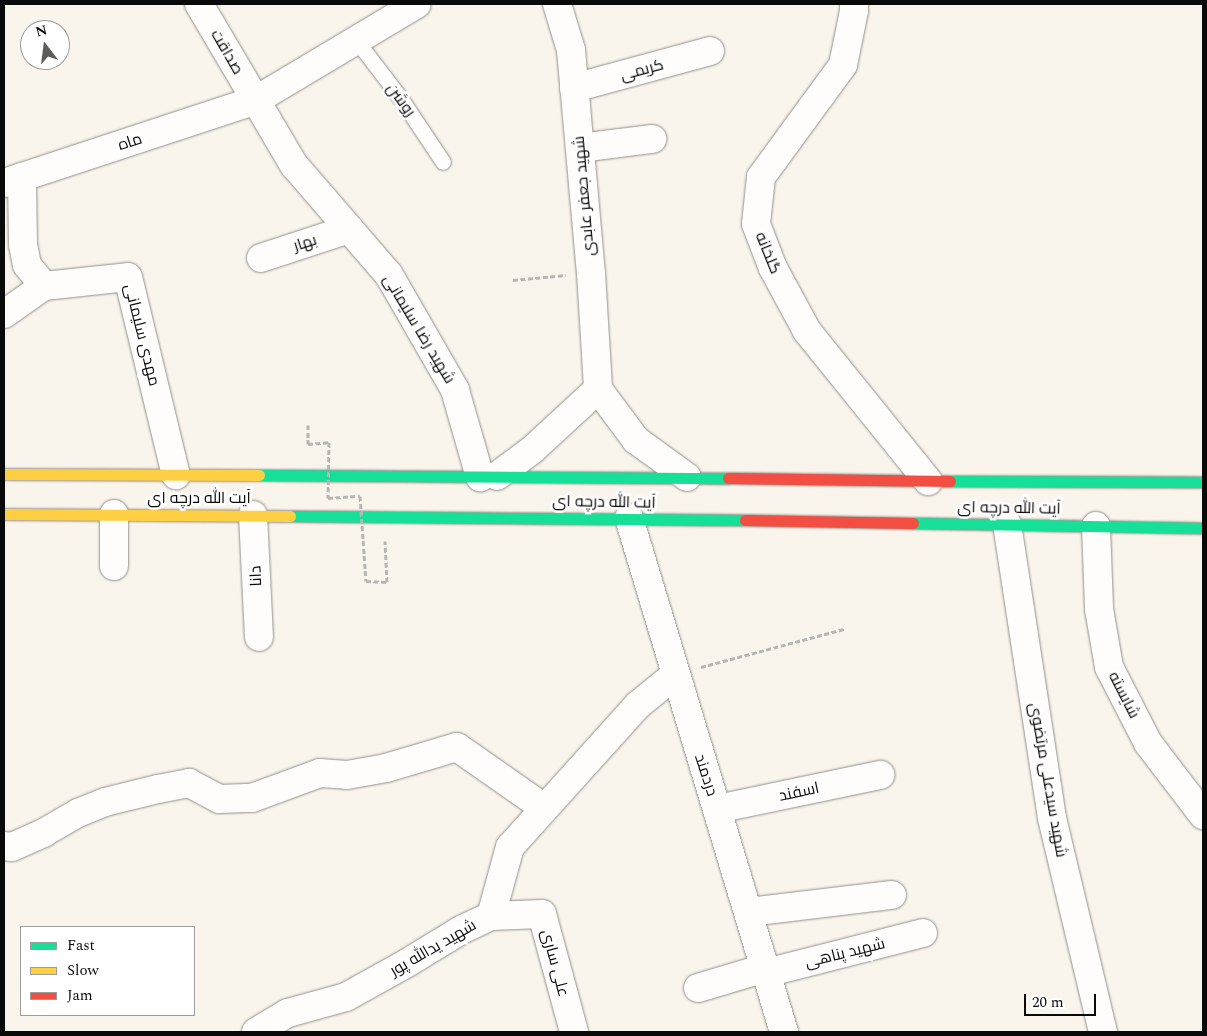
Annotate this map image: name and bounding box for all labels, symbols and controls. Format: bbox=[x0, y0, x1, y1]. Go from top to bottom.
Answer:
text: N bbox=[33, 19, 49, 43]
north arrow bbox=[20, 20, 70, 70]
street label: صداقت bbox=[206, 26, 248, 78]
street label: کریمی bbox=[618, 55, 666, 85]
street label: روشن bbox=[382, 79, 420, 121]
street label: ماه bbox=[115, 129, 145, 155]
street label: شهید جعفر عابدی bbox=[569, 135, 599, 257]
street label: گلخانه bbox=[751, 229, 785, 277]
street label: بهار bbox=[291, 230, 319, 256]
street label: شهید رضا سلیمانی bbox=[379, 271, 459, 387]
street label: مهدی سلیمانی bbox=[120, 282, 164, 388]
street label: آیت الله درچه ای bbox=[147, 488, 251, 508]
street label: آیت الله درچه ای bbox=[552, 491, 656, 513]
street label: آیت الله درچه ای bbox=[957, 497, 1061, 519]
street label: دانا bbox=[246, 565, 266, 587]
street label: شایسته bbox=[1104, 668, 1144, 722]
street label: شهید سیدعلی مرتضوی bbox=[1025, 701, 1071, 859]
street label: دردمند bbox=[690, 751, 722, 799]
street label: اسفند bbox=[777, 778, 821, 806]
street label: شهید یدالله پور bbox=[386, 915, 480, 981]
legend bbox=[20, 926, 195, 1016]
street label: علی ساری bbox=[537, 927, 573, 999]
text: Fast bbox=[67, 934, 95, 957]
street label: شهید پناهی bbox=[803, 934, 887, 972]
text: Slow bbox=[67, 959, 99, 982]
text: Jam bbox=[67, 984, 93, 1007]
scale bar bbox=[1027, 984, 1100, 1016]
text: 20 m bbox=[1032, 991, 1064, 1014]

